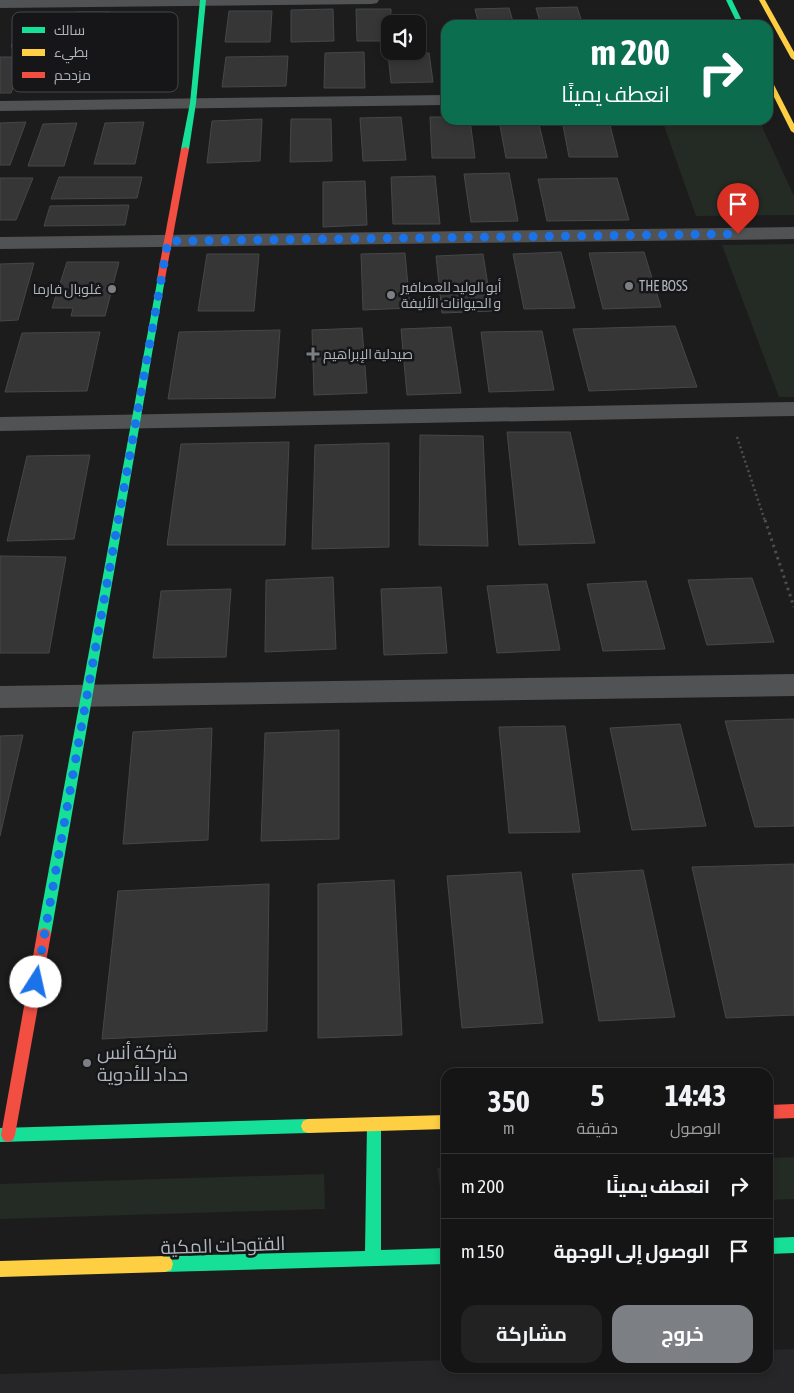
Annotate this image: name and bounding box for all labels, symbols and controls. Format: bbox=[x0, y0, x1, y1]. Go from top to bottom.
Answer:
legend bbox=[12, 12, 178, 92]
map controls bbox=[381, 15, 426, 60]
button: sound bbox=[381, 15, 426, 60]
text: سالك bbox=[54, 22, 85, 38]
text: 200 m bbox=[591, 32, 670, 72]
icon: right bbox=[688, 40, 753, 105]
text: بطيء bbox=[54, 44, 88, 64]
text: مزدحم bbox=[54, 67, 91, 85]
text: انعطف يمينًا bbox=[561, 81, 670, 107]
pin bbox=[717, 183, 759, 234]
icon: arrive bbox=[724, 190, 752, 218]
place label: أبو الوليد للعصافير و الحيوانات الأليفة bbox=[400, 278, 502, 311]
place label: THE BOSS bbox=[639, 278, 688, 294]
marker: THE BOSS bbox=[623, 280, 635, 292]
place label: غلوبال فارما bbox=[33, 281, 102, 298]
marker: غلوبال فارما bbox=[106, 283, 118, 295]
marker: أبو الوليد للعصافير و الحيوانات الأليفة bbox=[385, 289, 397, 301]
place label: صيدلية الإبراهيم bbox=[323, 346, 413, 364]
marker: صيدلية الإبراهيم bbox=[307, 348, 319, 360]
position arrow bbox=[9, 955, 61, 1007]
place label: شركة أنس حداد للأدوية bbox=[97, 1041, 188, 1086]
marker: شركة أنس حداد للأدوية bbox=[81, 1057, 93, 1069]
text: 5 bbox=[590, 1078, 604, 1112]
text: 14:43 bbox=[665, 1078, 726, 1112]
text: 350 bbox=[488, 1084, 530, 1118]
text: m bbox=[503, 1119, 515, 1137]
text: دقيقة bbox=[576, 1119, 618, 1137]
text: الوصول bbox=[670, 1119, 721, 1137]
icon: right bbox=[725, 1172, 753, 1200]
text: 200 m bbox=[461, 1175, 504, 1197]
text: انعطف يمينًا bbox=[606, 1175, 710, 1197]
street label: الفتوحات المكية bbox=[160, 1232, 286, 1259]
icon: arrive bbox=[725, 1237, 753, 1265]
text: 150 m bbox=[461, 1240, 504, 1262]
text: الوصول إلى الوجهة bbox=[553, 1240, 710, 1262]
button: مشاركة bbox=[461, 1305, 602, 1363]
button: خروج bbox=[612, 1305, 753, 1363]

